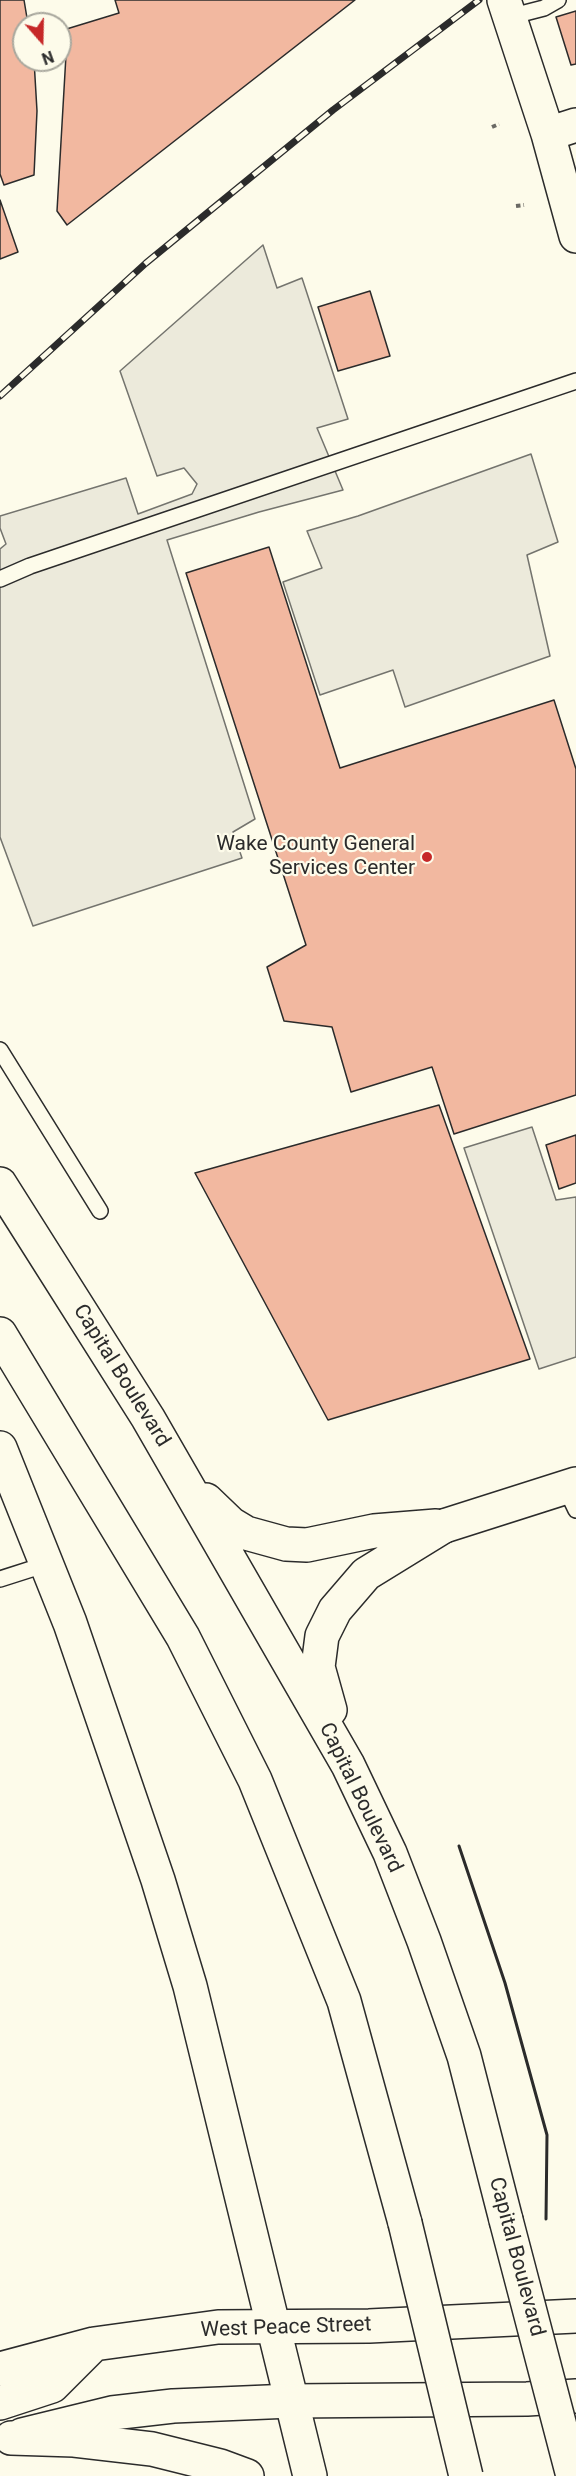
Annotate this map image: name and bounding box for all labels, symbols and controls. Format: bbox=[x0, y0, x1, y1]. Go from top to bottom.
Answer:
north arrow bbox=[12, 12, 72, 72]
text: N bbox=[39, 47, 56, 68]
place label: Wake County General Services Center bbox=[216, 832, 415, 882]
marker: Wake County General Services Center bbox=[420, 850, 434, 864]
street label: Capital Boulevard bbox=[67, 1300, 175, 1452]
street label: Capital Boulevard bbox=[313, 1719, 407, 1877]
street label: Capital Boulevard bbox=[483, 2175, 549, 2339]
street label: West Peace Street bbox=[200, 2312, 372, 2344]

